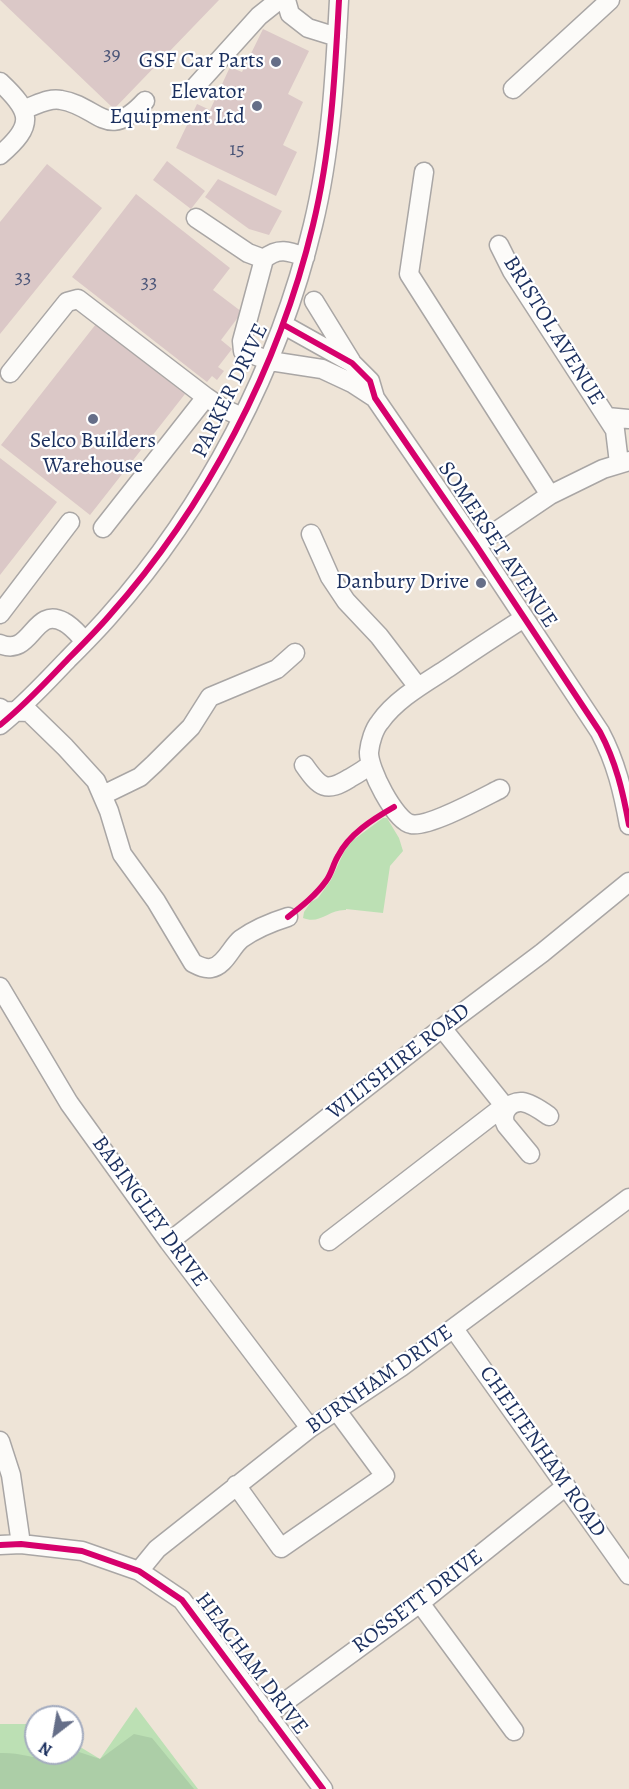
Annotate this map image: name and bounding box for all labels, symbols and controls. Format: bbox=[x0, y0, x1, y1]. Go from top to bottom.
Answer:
house number: 39 bbox=[103, 43, 121, 67]
place label: GSF Car Parts bbox=[139, 49, 264, 75]
marker: GSF Car Parts bbox=[269, 55, 283, 69]
place label: Elevator Equipment Ltd bbox=[109, 80, 245, 132]
marker: Elevator Equipment Ltd bbox=[250, 99, 264, 113]
house number: 15 bbox=[229, 138, 245, 162]
street label: BRISTOL AVENUE bbox=[497, 252, 609, 410]
house number: 33 bbox=[15, 266, 31, 290]
house number: 33 bbox=[141, 271, 157, 295]
street label: PARKER DRIVE bbox=[187, 320, 275, 462]
marker: Selco Builders Warehouse bbox=[86, 412, 100, 426]
place label: Selco Builders Warehouse bbox=[30, 429, 156, 481]
street label: SOMERSET AVENUE bbox=[431, 457, 563, 633]
place label: Danbury Drive bbox=[336, 570, 469, 596]
marker: Danbury Drive bbox=[474, 576, 488, 590]
street label: WILTSHIRE ROAD bbox=[322, 998, 476, 1126]
street label: BABINGLEY DRIVE bbox=[85, 1131, 213, 1293]
street label: BURNHAM DRIVE bbox=[302, 1320, 458, 1440]
street label: CHELTENHAM ROAD bbox=[473, 1361, 611, 1543]
street label: ROSSETT DRIVE bbox=[348, 1544, 488, 1660]
street label: HEACHAM DRIVE bbox=[189, 1588, 313, 1740]
north arrow bbox=[24, 1705, 84, 1765]
text: N bbox=[35, 1736, 56, 1761]

